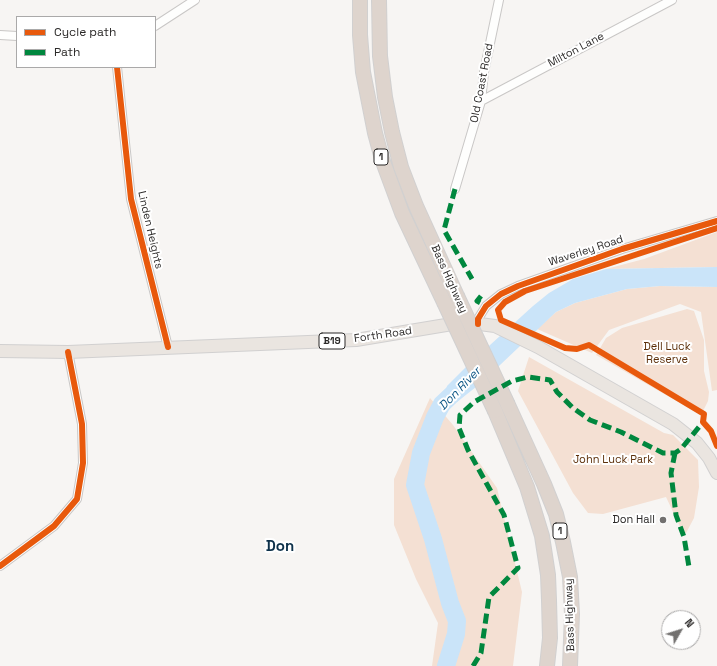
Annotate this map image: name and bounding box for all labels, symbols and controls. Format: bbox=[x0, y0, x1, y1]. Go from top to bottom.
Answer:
legend bbox=[16, 16, 156, 68]
text: Cycle path bbox=[54, 24, 116, 40]
street label: Milton Lane bbox=[546, 30, 606, 70]
street label: Old Coast Road bbox=[468, 42, 496, 124]
text: Path bbox=[54, 44, 80, 60]
road number: 1 bbox=[374, 149, 388, 165]
street label: Linden Heights bbox=[135, 190, 165, 270]
street label: Waverley Road bbox=[547, 233, 625, 269]
street label: Bass Highway bbox=[428, 243, 470, 315]
street label: Forth Road bbox=[353, 324, 413, 346]
road number: B19 bbox=[319, 333, 345, 349]
park label: Dell Luck Reserve bbox=[643, 340, 691, 366]
water label: Don River bbox=[436, 365, 484, 413]
park label: John Luck Park bbox=[573, 453, 653, 467]
place label: Don Hall bbox=[612, 513, 655, 527]
marker: Don Hall bbox=[658, 515, 668, 525]
road number: 1 bbox=[553, 523, 567, 539]
district label: Don bbox=[266, 538, 294, 556]
street label: Bass Highway bbox=[562, 578, 578, 652]
north arrow bbox=[661, 610, 701, 650]
text: N bbox=[682, 616, 697, 630]

